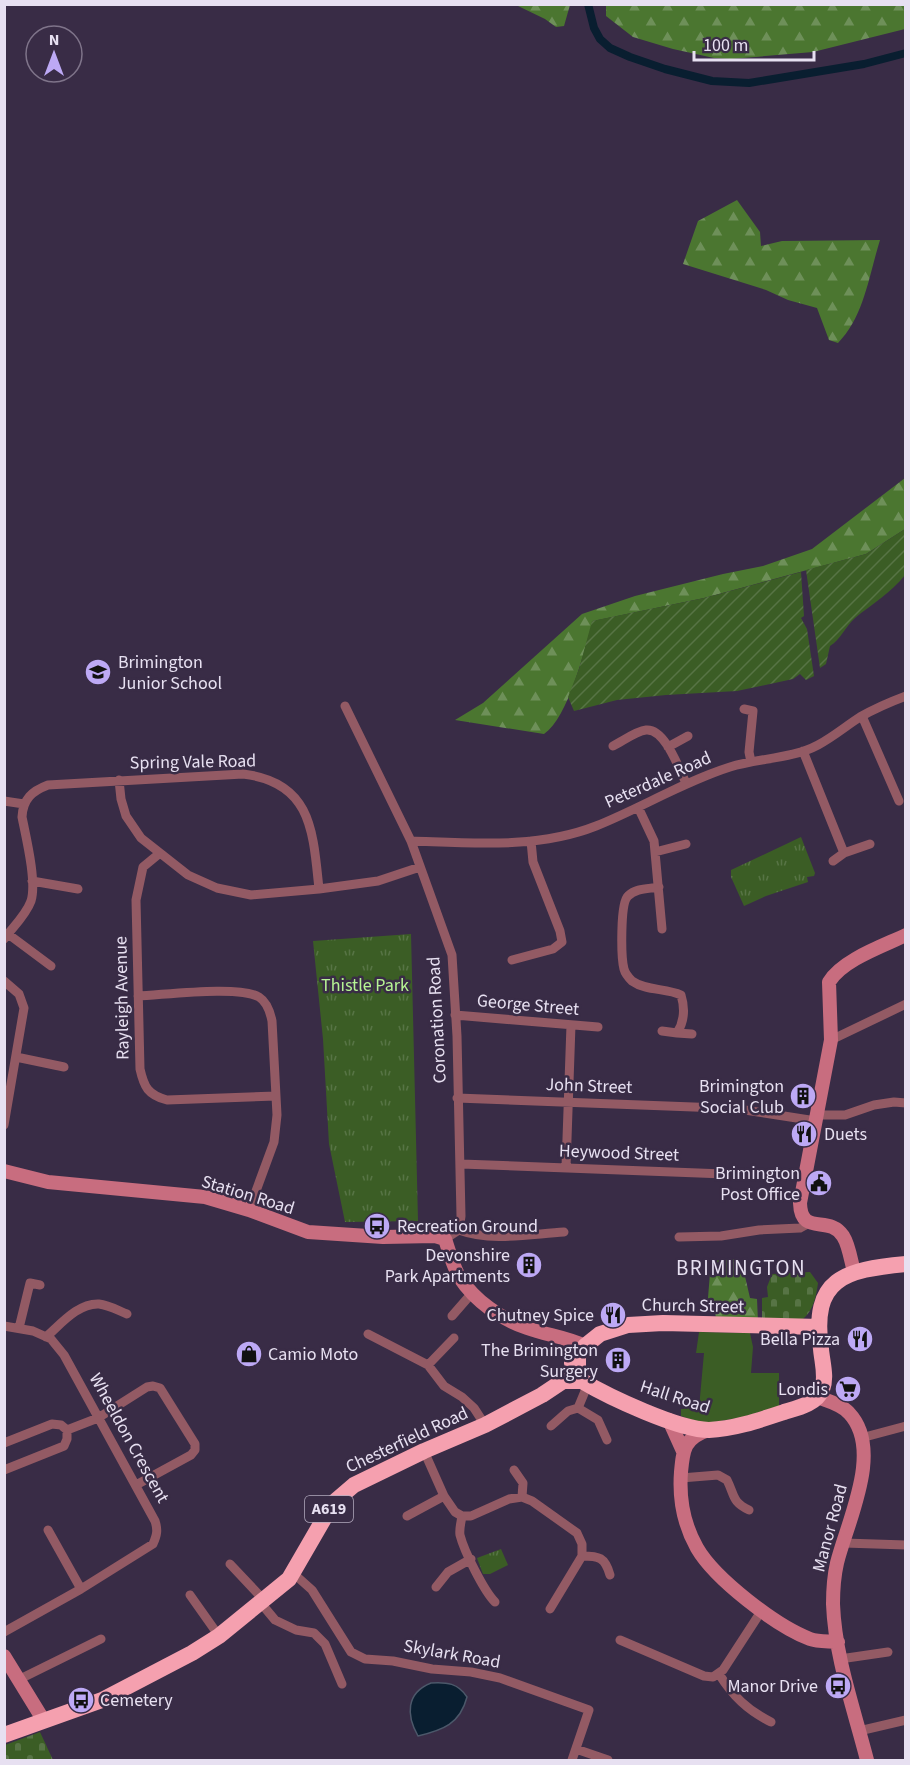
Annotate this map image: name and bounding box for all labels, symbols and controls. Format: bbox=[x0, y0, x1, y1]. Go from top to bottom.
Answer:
north arrow bbox=[24, 24, 84, 84]
scale bar bbox=[694, 24, 814, 62]
text: N bbox=[49, 29, 59, 51]
text: 100 m bbox=[703, 33, 748, 58]
place label: Brimington Junior School bbox=[118, 650, 222, 696]
school or university icon: Brimington Junior School bbox=[83, 657, 113, 687]
street label: Peterdale Road bbox=[601, 745, 715, 815]
street label: Spring Vale Road bbox=[130, 748, 256, 776]
street label: Rayleigh Avenue bbox=[108, 936, 136, 1060]
street label: Coronation Road bbox=[421, 956, 453, 1084]
park label: Thistle Park bbox=[321, 973, 409, 998]
street label: George Street bbox=[476, 988, 580, 1022]
street label: John Street bbox=[545, 1072, 633, 1100]
place label: Brimington Social Club bbox=[699, 1074, 784, 1120]
building icon: Brimington Social Club bbox=[788, 1081, 818, 1111]
restaurant icon: Duets bbox=[789, 1119, 819, 1149]
place label: Duets bbox=[824, 1122, 867, 1147]
street label: Heywood Street bbox=[558, 1138, 680, 1168]
place label: Brimington Post Office bbox=[715, 1161, 800, 1207]
public building icon: Brimington Post Office bbox=[804, 1168, 834, 1198]
street label: Station Road bbox=[198, 1169, 298, 1221]
bus stop icon: Recreation Ground bbox=[362, 1211, 392, 1241]
place label: Recreation Ground bbox=[397, 1214, 538, 1239]
place label: Devonshire Park Apartments bbox=[385, 1243, 510, 1289]
building icon: Devonshire Park Apartments bbox=[514, 1250, 544, 1280]
district label: BRIMINGTON bbox=[676, 1253, 806, 1283]
street label: Church Street bbox=[641, 1293, 745, 1319]
restaurant icon: Chutney Spice bbox=[598, 1300, 628, 1330]
place label: Chutney Spice bbox=[486, 1303, 594, 1328]
restaurant icon: Bella Pizza bbox=[845, 1324, 875, 1354]
place label: Bella Pizza bbox=[760, 1327, 840, 1352]
place label: The Brimington Surgery bbox=[481, 1338, 599, 1384]
shop icon: Camio Moto bbox=[234, 1339, 264, 1369]
place label: Camio Moto bbox=[268, 1342, 358, 1367]
building icon: The Brimington Surgery bbox=[603, 1345, 633, 1375]
street label: Wheeldon Crescent bbox=[83, 1368, 175, 1508]
street label: Hall Road bbox=[637, 1374, 713, 1420]
supermarket icon: Londis bbox=[833, 1374, 863, 1404]
place label: Londis bbox=[778, 1377, 828, 1402]
street label: Chesterfield Road bbox=[342, 1401, 472, 1479]
street label: Manor Road bbox=[806, 1481, 854, 1575]
road number: A619 bbox=[305, 1496, 353, 1522]
street label: Skylark Road bbox=[402, 1633, 502, 1675]
bus stop icon: Manor Drive bbox=[823, 1671, 853, 1701]
place label: Manor Drive bbox=[727, 1674, 818, 1699]
bus stop icon: Cemetery bbox=[66, 1685, 96, 1715]
place label: Cemetery bbox=[100, 1688, 173, 1713]

